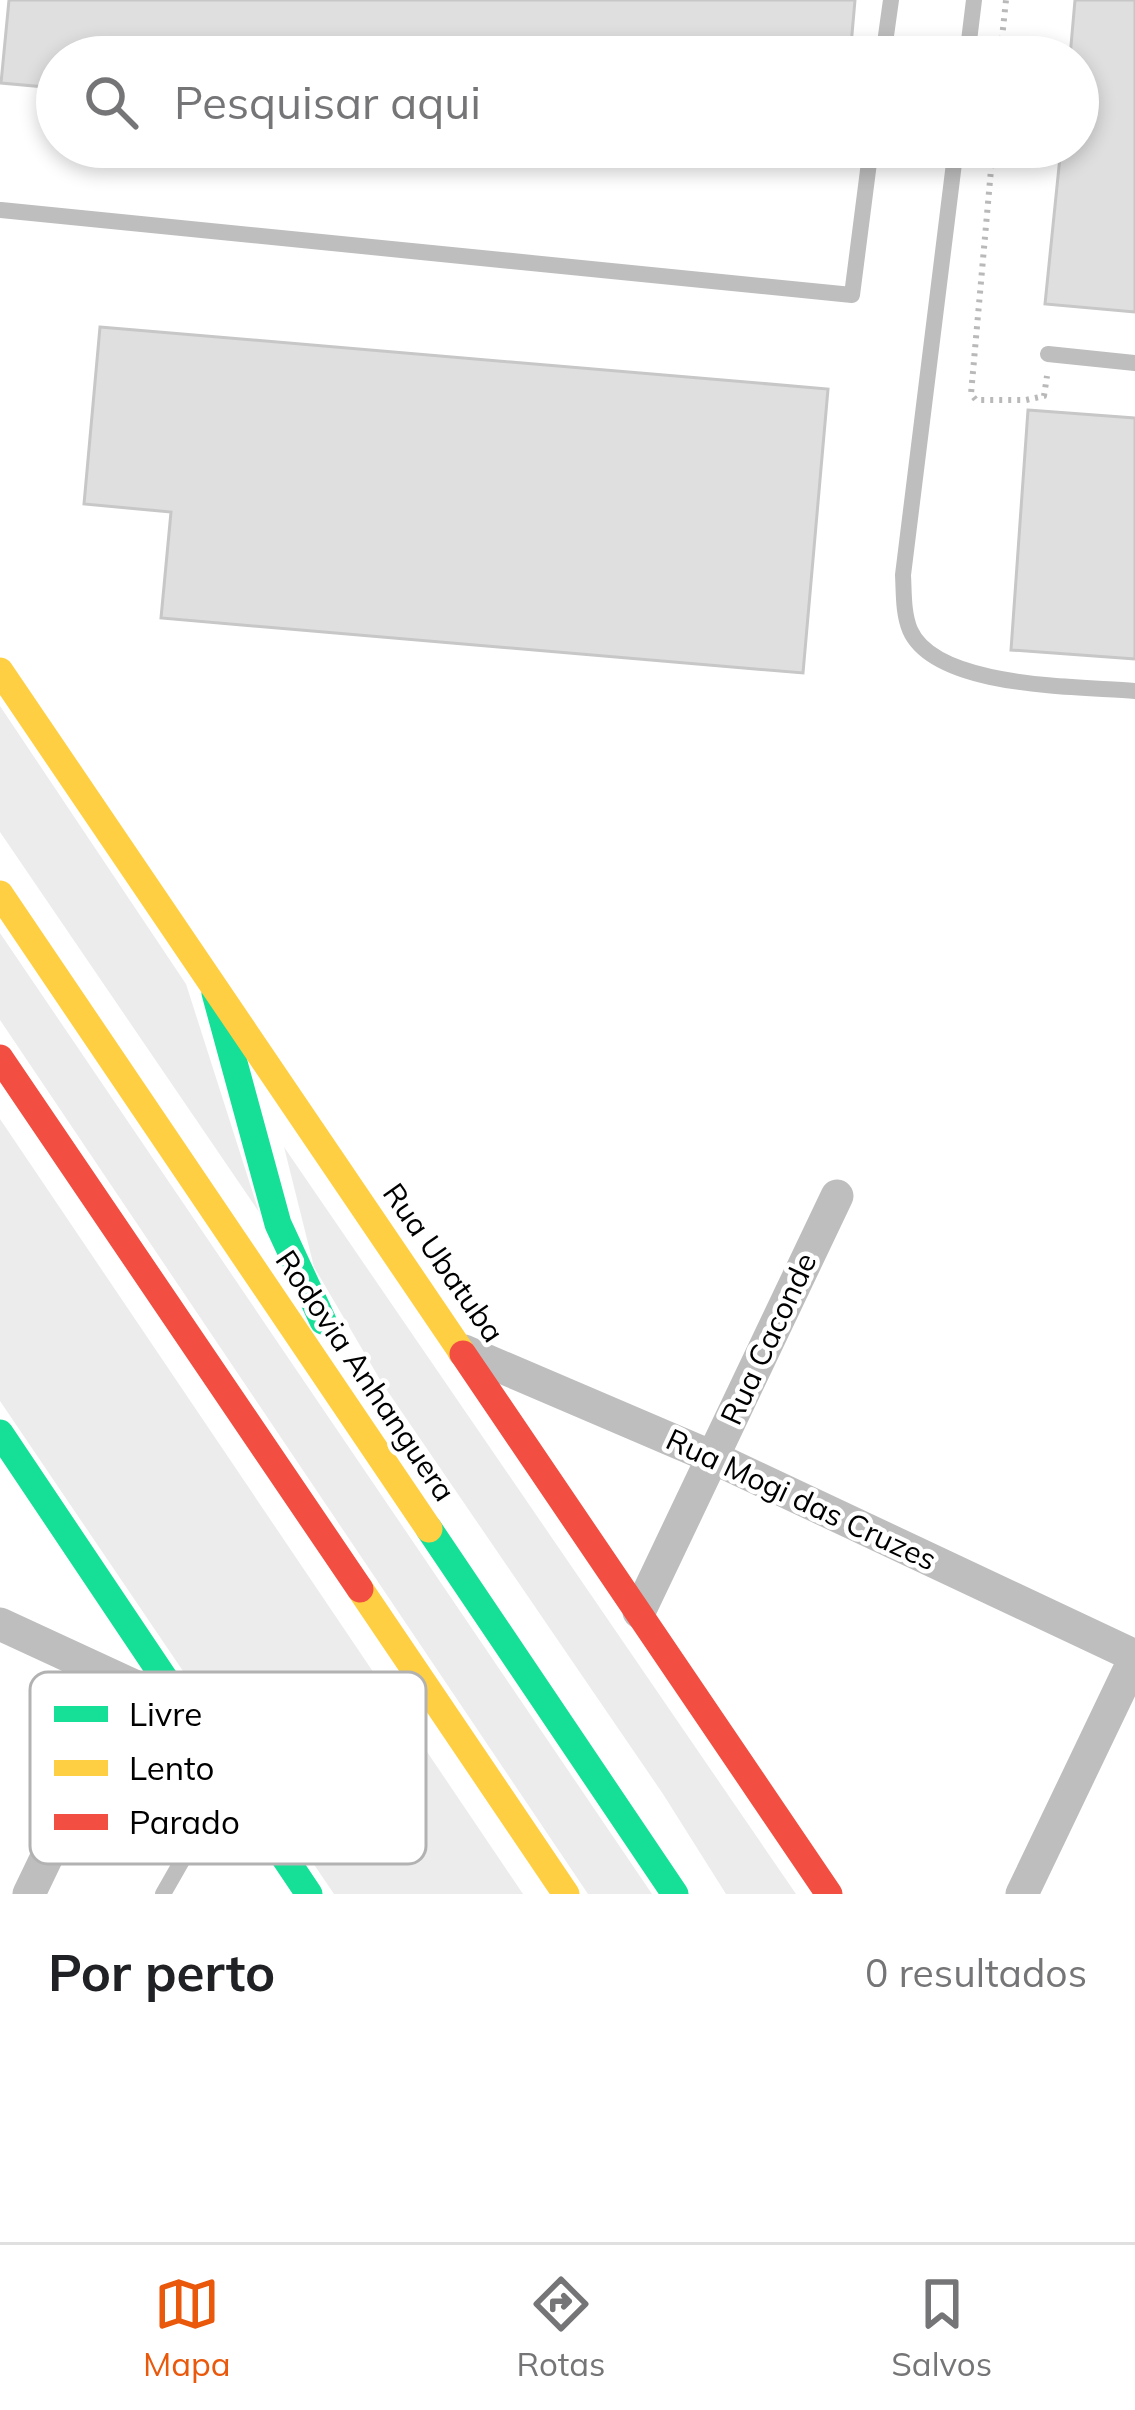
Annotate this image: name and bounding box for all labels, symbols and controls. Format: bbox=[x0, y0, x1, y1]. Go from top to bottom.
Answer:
search box bbox=[36, 36, 1099, 168]
icon: search bbox=[78, 69, 144, 135]
text: Pesquisar aqui bbox=[174, 74, 481, 130]
street label: Rua Ubatuba bbox=[375, 1176, 513, 1349]
street label: Rodovia Anhanguera bbox=[268, 1243, 464, 1508]
street label: Rua Caconde bbox=[712, 1246, 825, 1431]
street label: Rua Mogi das Cruzes bbox=[660, 1420, 943, 1578]
legend bbox=[30, 1672, 426, 1864]
text: Livre bbox=[129, 1693, 202, 1734]
text: Lento bbox=[129, 1747, 214, 1788]
text: Parado bbox=[129, 1801, 240, 1842]
text: Por perto bbox=[48, 1940, 275, 2004]
text: 0 resultados bbox=[865, 1948, 1087, 1997]
tab: Mapa bbox=[143, 2271, 231, 2384]
tab: Rotas bbox=[517, 2271, 605, 2384]
tab: Salvos bbox=[891, 2271, 992, 2384]

